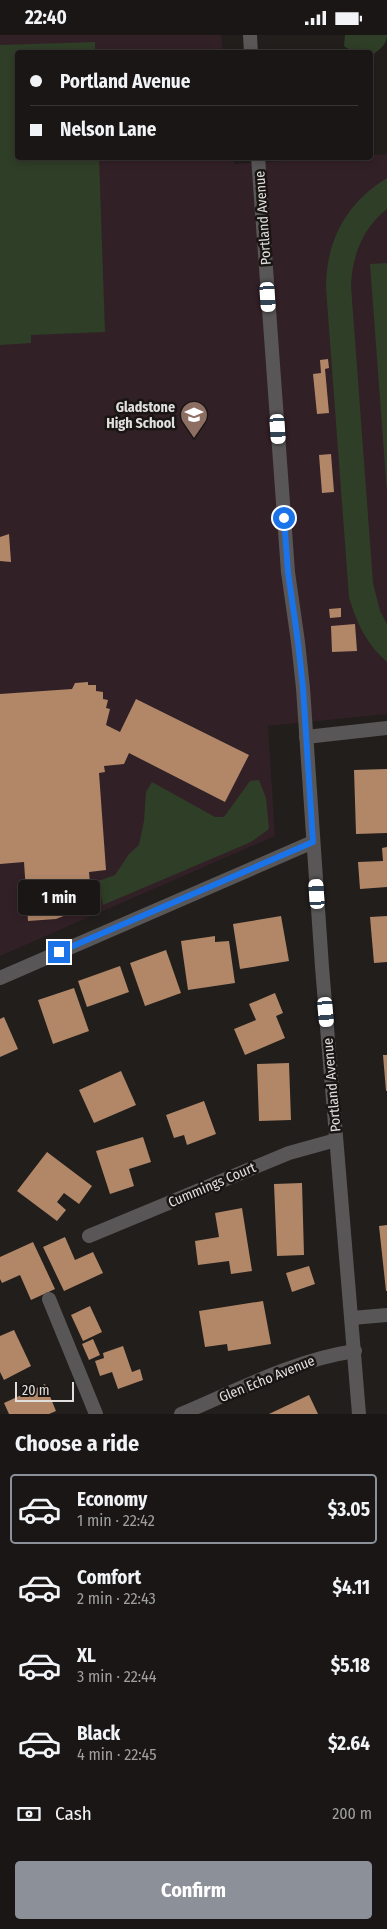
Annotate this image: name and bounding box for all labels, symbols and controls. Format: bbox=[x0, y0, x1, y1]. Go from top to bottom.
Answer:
text: 22:40 bbox=[25, 6, 67, 29]
text: Portland Avenue bbox=[60, 70, 190, 93]
text: Nelson Lane bbox=[60, 118, 156, 141]
street label: Portland Avenue bbox=[251, 170, 275, 266]
car bbox=[259, 282, 276, 312]
place label: Gladstone High School bbox=[106, 399, 175, 432]
school or university icon: Gladstone High School bbox=[179, 400, 209, 439]
car bbox=[269, 414, 286, 444]
route start bbox=[273, 507, 295, 529]
callout: 1 min bbox=[18, 879, 100, 915]
car bbox=[308, 879, 325, 909]
text: 1 min bbox=[42, 888, 76, 907]
route end bbox=[48, 941, 70, 963]
car bbox=[317, 996, 334, 1028]
street label: Portland Avenue bbox=[319, 1037, 345, 1133]
street label: Cummings Court bbox=[166, 1159, 259, 1211]
street label: Glen Echo Avenue bbox=[217, 1352, 317, 1406]
scale bar bbox=[15, 1379, 74, 1402]
text: 20 m bbox=[22, 1382, 50, 1399]
text: Choose a ride bbox=[15, 1430, 139, 1457]
icon: car bbox=[17, 1487, 62, 1532]
text: Economy bbox=[77, 1488, 147, 1511]
text: $3.05 bbox=[328, 1498, 370, 1521]
text: 1 min · 22:42 bbox=[77, 1511, 155, 1530]
icon: car bbox=[17, 1565, 62, 1610]
text: Comfort bbox=[77, 1566, 141, 1589]
text: $4.11 bbox=[333, 1576, 370, 1599]
text: 2 min · 22:43 bbox=[77, 1589, 156, 1608]
icon: car bbox=[17, 1643, 62, 1688]
text: XL bbox=[77, 1644, 96, 1667]
text: $5.18 bbox=[331, 1654, 370, 1677]
text: 3 min · 22:44 bbox=[77, 1667, 157, 1686]
icon: car bbox=[17, 1721, 62, 1766]
text: Black bbox=[77, 1722, 120, 1745]
text: $2.64 bbox=[328, 1732, 370, 1755]
text: 4 min · 22:45 bbox=[77, 1745, 157, 1764]
icon: cash bbox=[15, 1800, 43, 1828]
text: Cash bbox=[55, 1802, 92, 1825]
text: 200 m bbox=[332, 1804, 372, 1823]
button: Confirm bbox=[15, 1861, 372, 1919]

